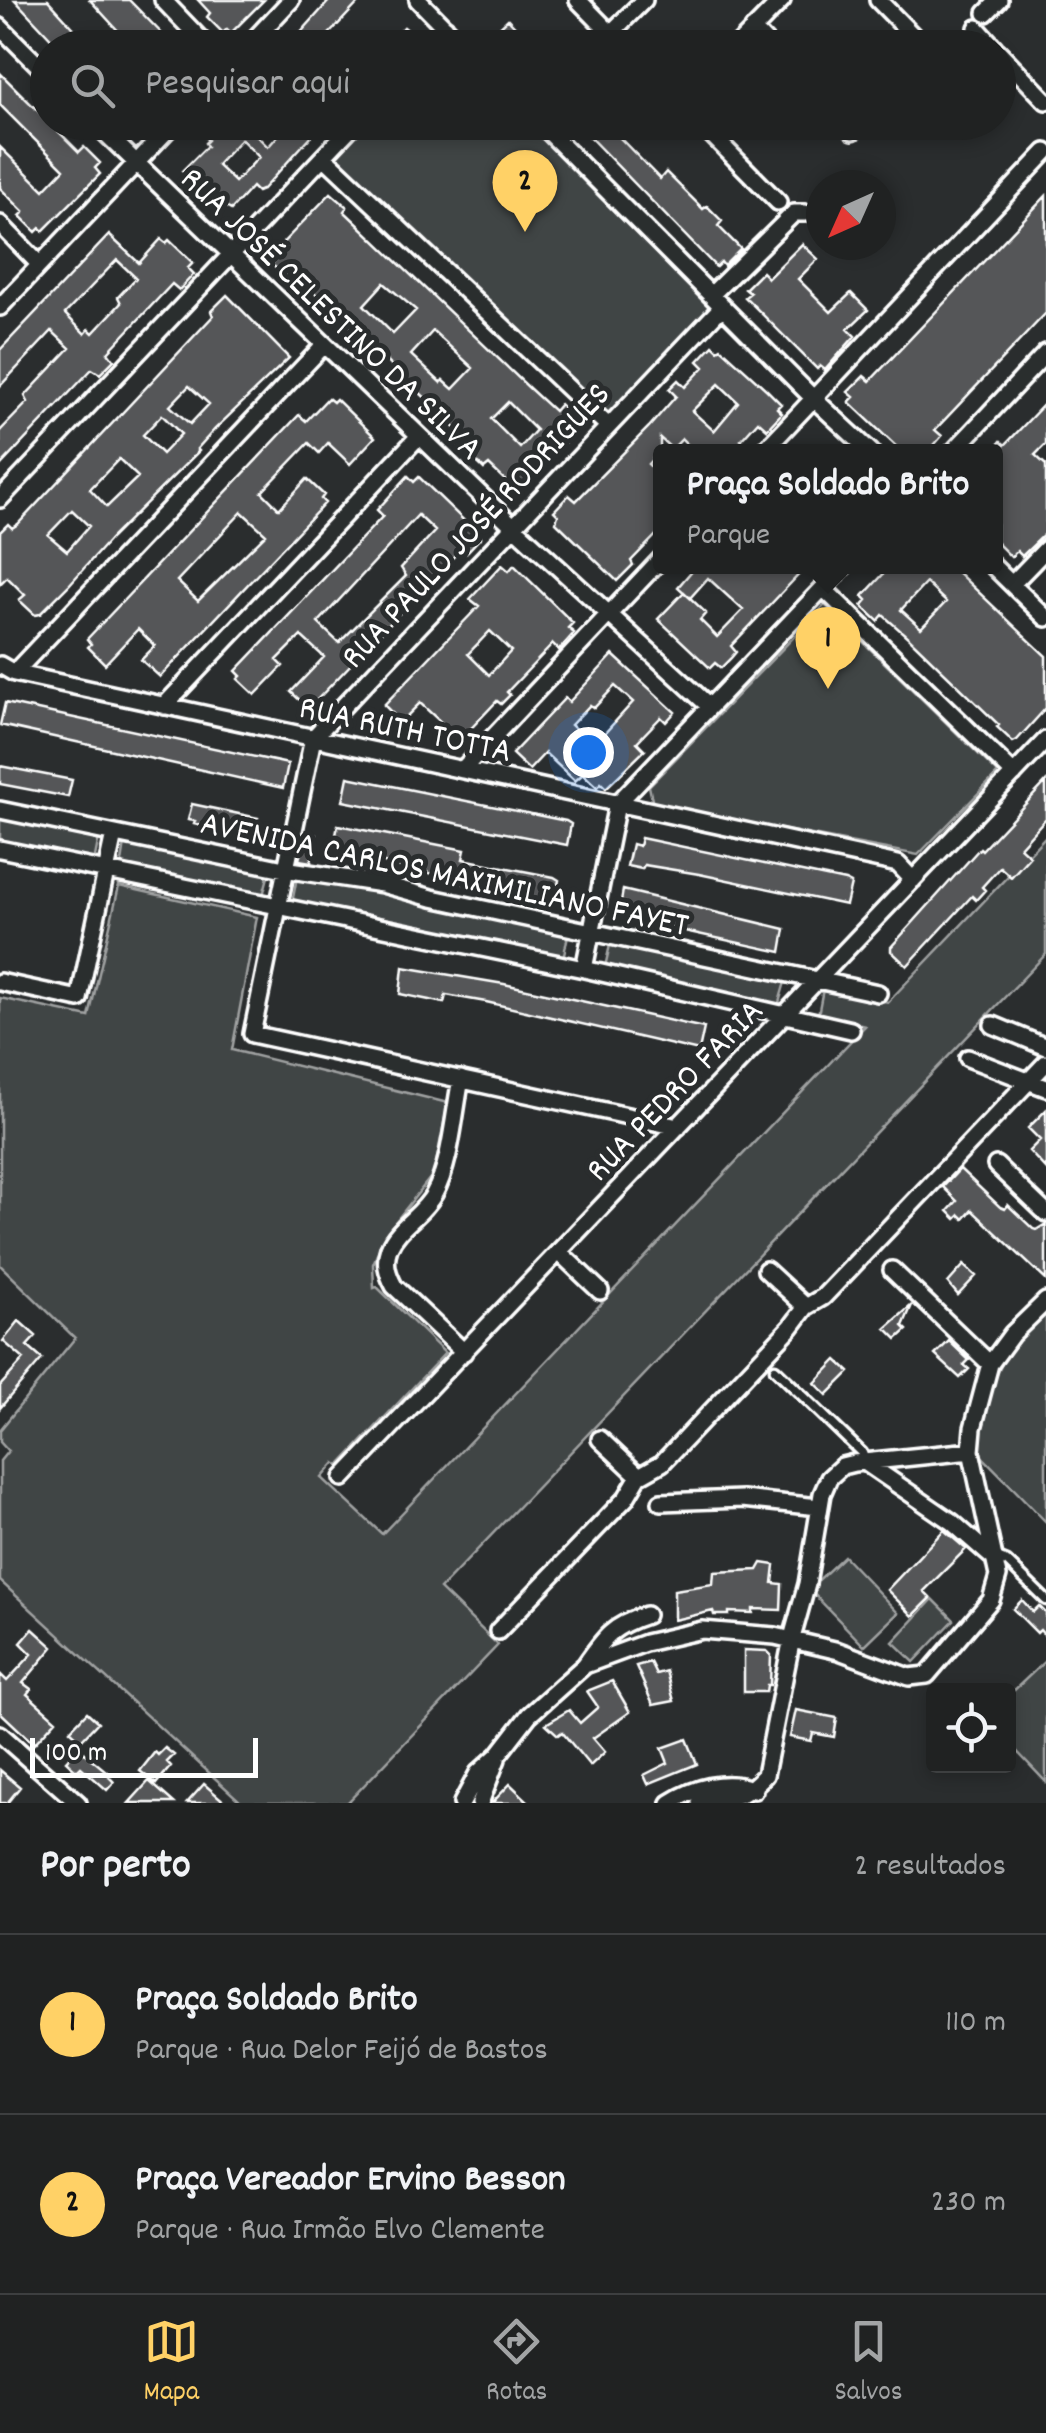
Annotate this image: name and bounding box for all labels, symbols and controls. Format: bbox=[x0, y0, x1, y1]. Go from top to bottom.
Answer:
search box bbox=[30, 30, 1016, 140]
icon: search bbox=[65, 58, 120, 113]
text: Pesquisar aqui bbox=[145, 58, 350, 113]
pin: 2 bbox=[492, 150, 558, 232]
street label: RUA JOSÉ CELESTINO DA SILVA bbox=[167, 157, 492, 474]
north arrow bbox=[806, 170, 896, 260]
street label: RUA PAULO JOSÉ RODRIGUES bbox=[331, 373, 624, 682]
popup bbox=[653, 444, 1003, 574]
text: Praça Soldado Brito bbox=[687, 459, 969, 514]
text: Parque bbox=[687, 514, 770, 560]
pin: 1 bbox=[796, 606, 860, 689]
street label: RUA RUTH TOTTA bbox=[294, 685, 516, 779]
your location bbox=[563, 727, 614, 778]
street label: AVENIDA CARLOS MAXIMILIANO FAYET bbox=[195, 801, 693, 953]
street label: RUA PEDRO FARIA bbox=[576, 990, 777, 1195]
map controls bbox=[926, 1683, 1016, 1773]
button: locate bbox=[926, 1683, 1016, 1773]
scale bar bbox=[30, 1733, 258, 1778]
text: 100 m bbox=[45, 1735, 107, 1775]
text: Por perto bbox=[40, 1838, 191, 1898]
text: 2 resultados bbox=[854, 1845, 1006, 1891]
text: Praça Soldado Brito bbox=[135, 1974, 418, 2029]
text: 1 bbox=[69, 2001, 76, 2047]
text: 110 m bbox=[945, 2001, 1006, 2047]
text: Parque · Rua Delor Feijó de Bastos bbox=[135, 2029, 548, 2075]
text: Praça Vereador Ervino Besson bbox=[135, 2154, 566, 2209]
text: 2 bbox=[66, 2181, 79, 2227]
text: 230 m bbox=[931, 2181, 1006, 2227]
text: Parque · Rua Irmão Elvo Clemente bbox=[135, 2209, 545, 2255]
tab: Mapa bbox=[143, 2314, 199, 2414]
tab: Rotas bbox=[486, 2314, 547, 2414]
tab: Salvos bbox=[834, 2314, 902, 2414]

